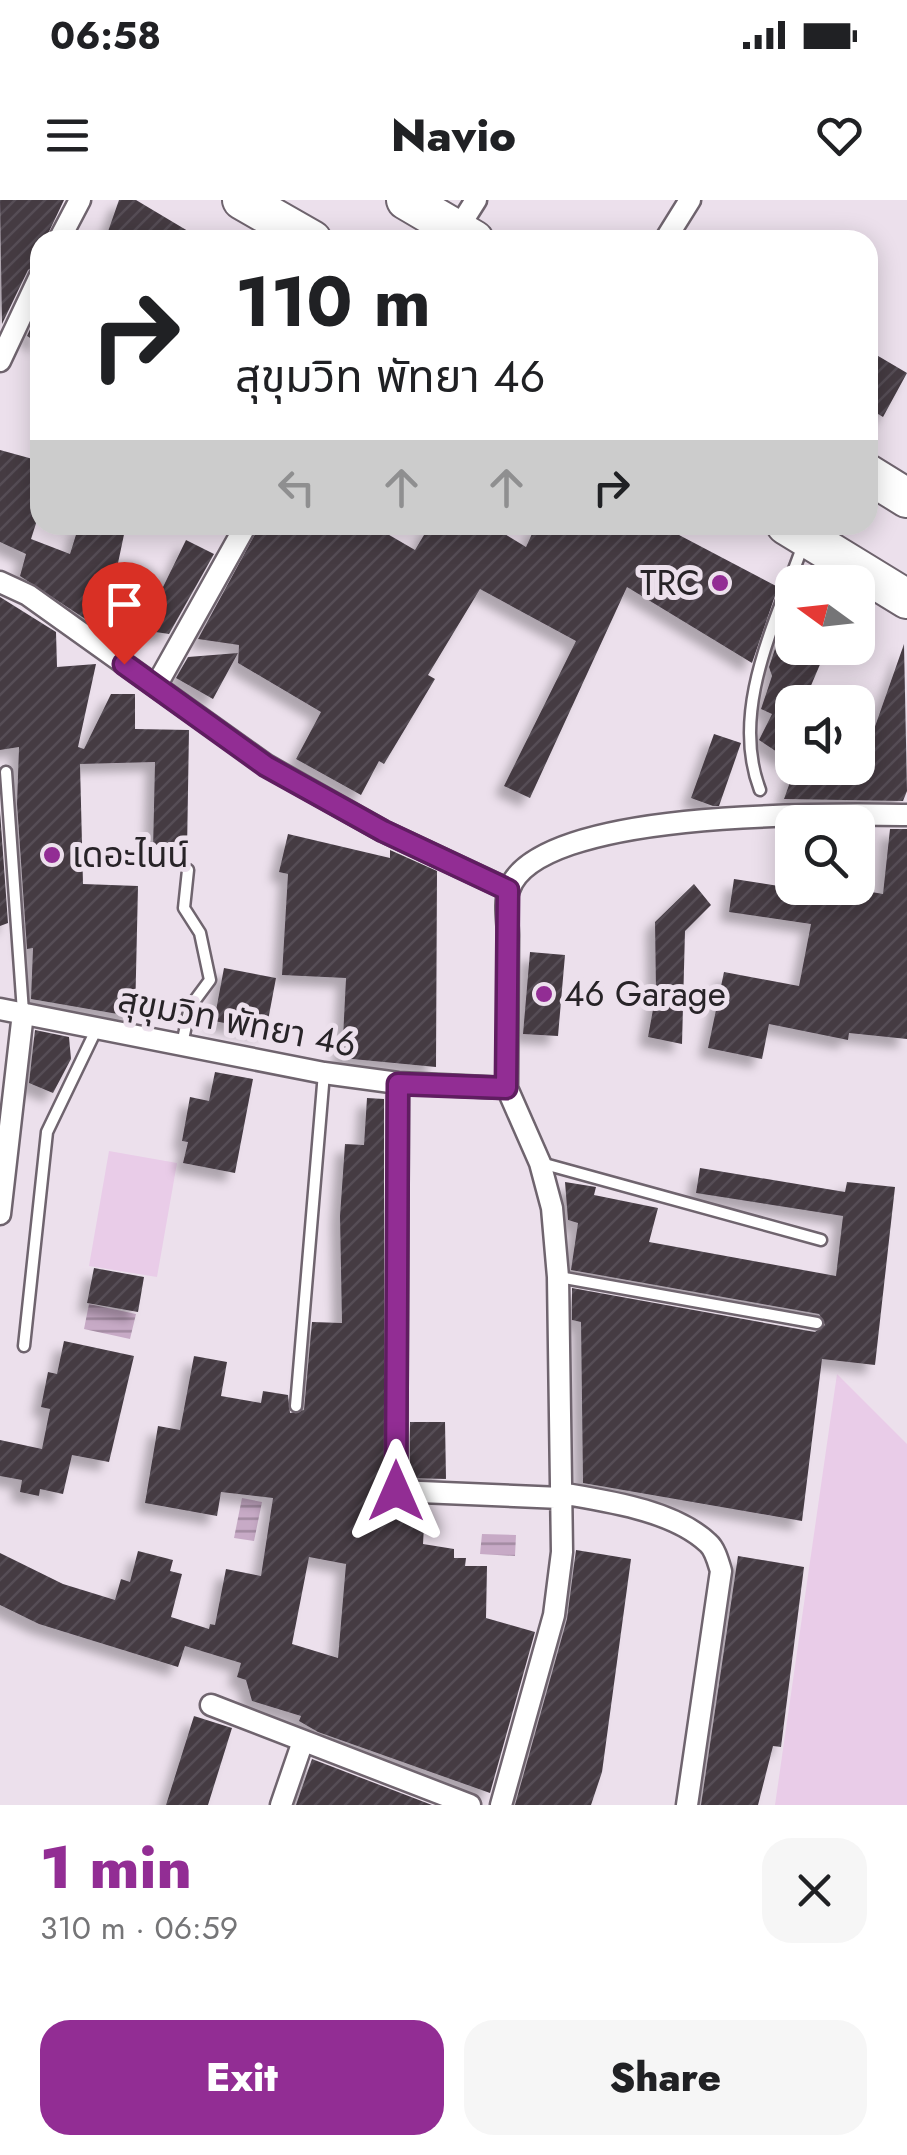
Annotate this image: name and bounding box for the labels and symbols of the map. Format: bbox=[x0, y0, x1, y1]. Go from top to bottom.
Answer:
place label: TRC bbox=[640, 558, 700, 608]
pin bbox=[82, 562, 167, 665]
north arrow bbox=[775, 565, 875, 665]
marker: TRC bbox=[709, 572, 731, 594]
place label: เดอะไนน์ bbox=[72, 830, 189, 880]
marker: เดอะไนน์ bbox=[41, 844, 63, 866]
place label: 46 Garage bbox=[564, 969, 726, 1019]
street label: สุขุมวิท พัทยา 46 bbox=[114, 974, 360, 1070]
marker: 46 Garage bbox=[533, 983, 555, 1005]
position arrow bbox=[344, 1439, 448, 1543]

